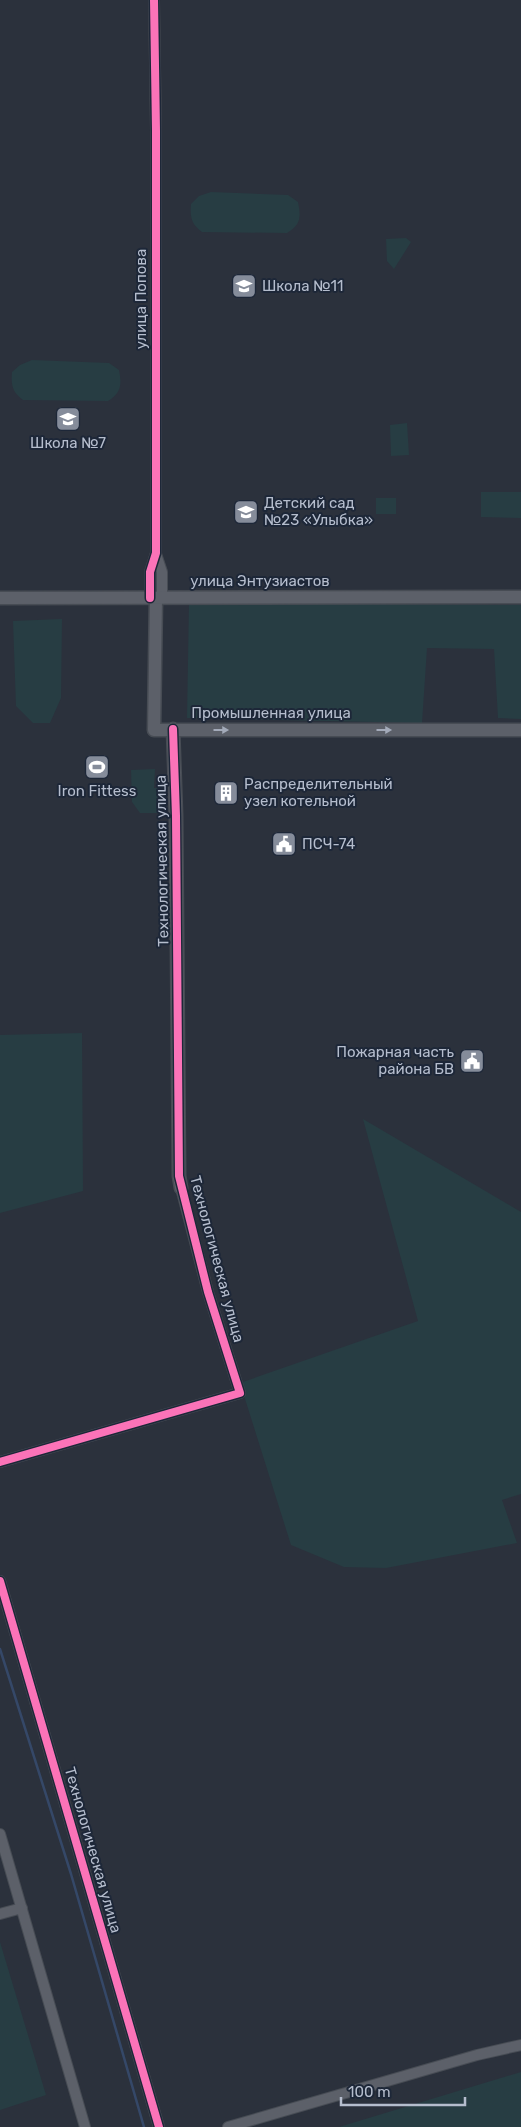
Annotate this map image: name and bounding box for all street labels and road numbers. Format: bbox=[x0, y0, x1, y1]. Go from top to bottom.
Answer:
street label: улица Попова bbox=[132, 249, 150, 349]
street label: улица Энтузиастов bbox=[190, 572, 330, 590]
street label: Промышленная улица bbox=[191, 704, 351, 722]
street label: Технологическая улица bbox=[152, 775, 172, 947]
street label: Технологическая улица bbox=[186, 1174, 248, 1344]
street label: Технологическая улица bbox=[61, 1765, 125, 1935]

